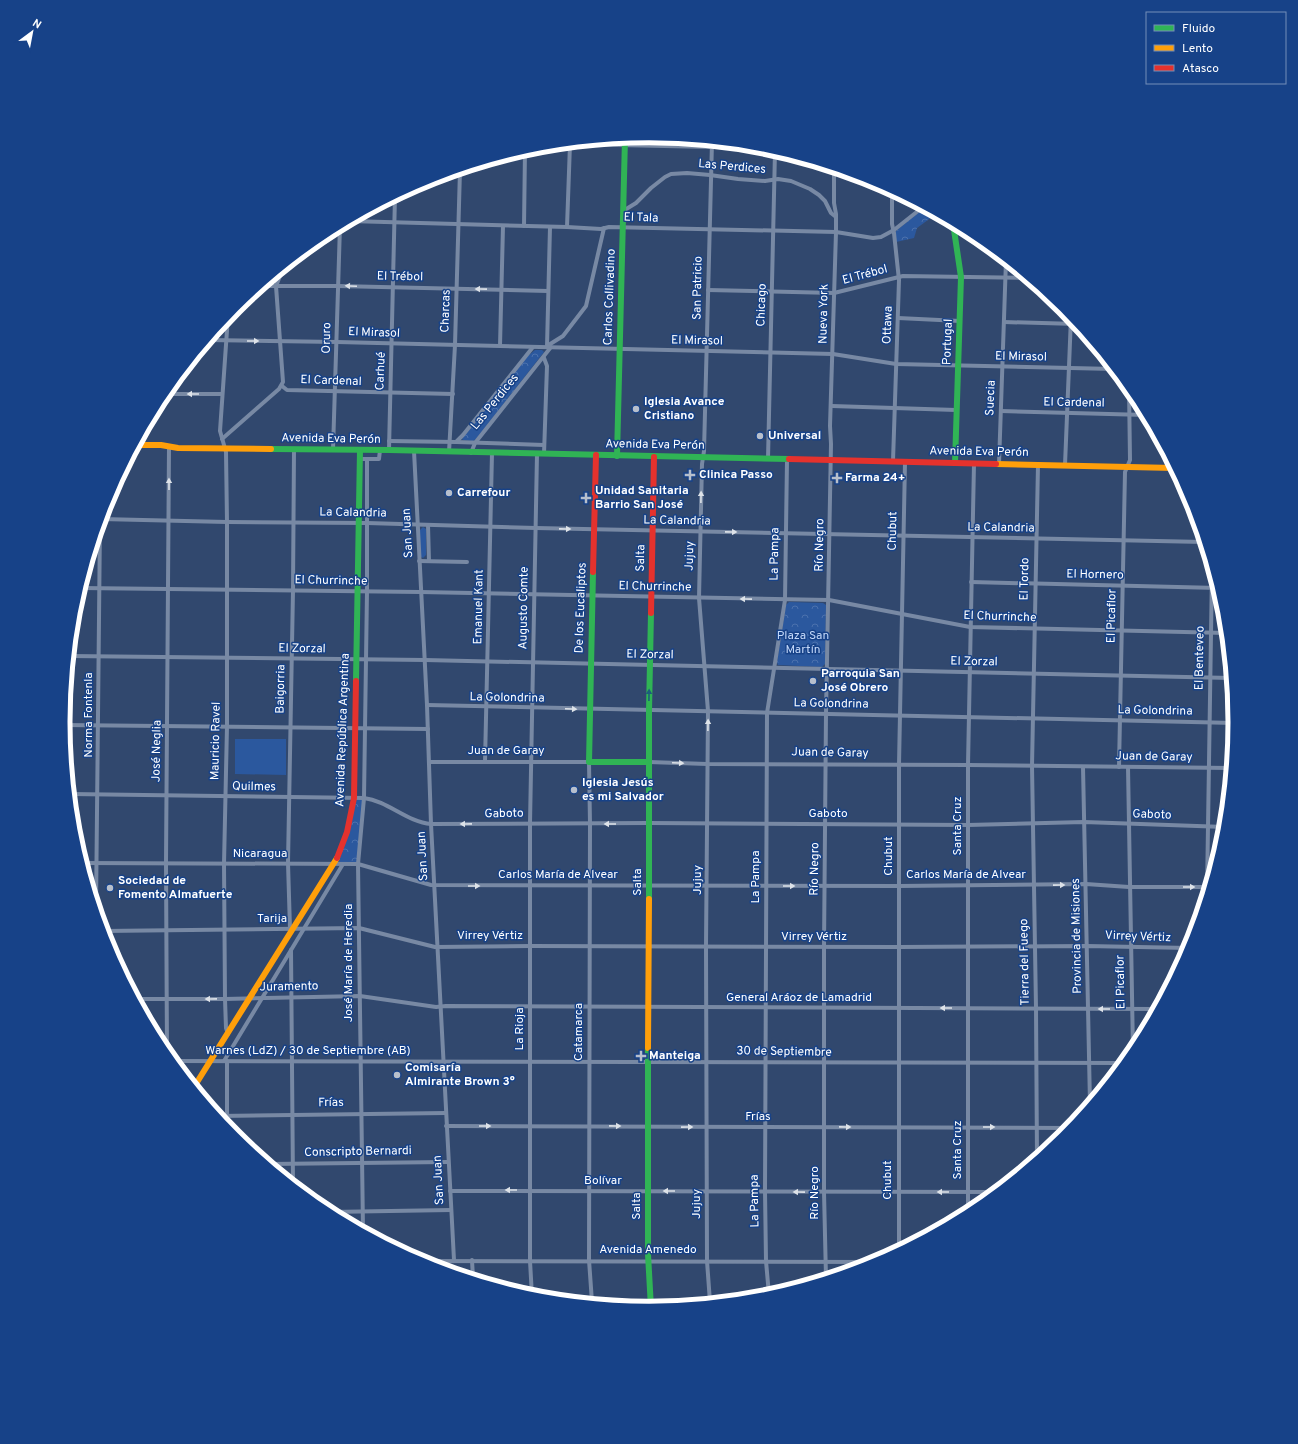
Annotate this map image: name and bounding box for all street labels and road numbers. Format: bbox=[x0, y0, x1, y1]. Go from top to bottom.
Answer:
street label: Las Perdices bbox=[697, 156, 767, 178]
street label: El Tala bbox=[623, 209, 659, 227]
street label: Carlos Collivadino bbox=[600, 248, 620, 346]
street label: San Patricio bbox=[689, 255, 707, 320]
street label: El Trébol bbox=[841, 261, 889, 289]
street label: El Trébol bbox=[377, 269, 423, 285]
street label: Chicago bbox=[753, 283, 771, 327]
street label: Nueva York bbox=[815, 284, 833, 344]
street label: Charcas bbox=[437, 289, 455, 333]
street label: Ottawa bbox=[879, 305, 897, 345]
street label: Portugal bbox=[939, 319, 957, 365]
street label: Oruro bbox=[319, 322, 335, 354]
street label: El Mirasol bbox=[348, 324, 400, 342]
street label: El Mirasol bbox=[671, 333, 723, 349]
street label: El Mirasol bbox=[995, 349, 1047, 365]
street label: Carhué bbox=[372, 351, 390, 391]
street label: Las Perdices bbox=[467, 371, 523, 433]
street label: El Cardenal bbox=[300, 372, 362, 390]
street label: Suecia bbox=[982, 380, 1000, 416]
street label: El Cardenal bbox=[1043, 394, 1105, 412]
street label: Avenida Eva Perón bbox=[281, 430, 381, 448]
street label: Avenida Eva Perón bbox=[605, 436, 705, 454]
street label: Avenida Eva Perón bbox=[929, 443, 1029, 461]
street label: La Calandria bbox=[319, 504, 387, 522]
street label: San Juan bbox=[399, 508, 417, 558]
street label: Chubut bbox=[885, 511, 901, 551]
street label: La Calandria bbox=[643, 512, 711, 530]
street label: Río Negro bbox=[812, 518, 828, 572]
street label: La Calandria bbox=[967, 519, 1035, 537]
street label: La Pampa bbox=[767, 527, 783, 581]
street label: Jujuy bbox=[681, 541, 699, 571]
street label: Salta bbox=[633, 544, 649, 572]
street label: El Tordo bbox=[1017, 557, 1033, 601]
street label: De los Eucaliptos bbox=[571, 562, 591, 654]
street label: Augusto Comte bbox=[515, 566, 533, 650]
street label: El Hornero bbox=[1066, 567, 1124, 584]
street label: Emanuel Kant bbox=[470, 569, 488, 645]
street label: El Churrinche bbox=[294, 572, 368, 590]
street label: El Churrinche bbox=[618, 578, 692, 596]
street label: El Picaflor bbox=[1104, 588, 1120, 643]
street label: El Churrinche bbox=[963, 608, 1037, 626]
street label: El Benteveo bbox=[1191, 625, 1209, 690]
street label: El Zorzal bbox=[278, 641, 326, 657]
street label: El Zorzal bbox=[626, 647, 674, 663]
street label: Avenida República Argentina bbox=[332, 653, 354, 807]
street label: El Zorzal bbox=[950, 654, 998, 670]
street label: Baigorria bbox=[273, 664, 289, 714]
street label: Norma Fontenla bbox=[81, 672, 97, 758]
street label: La Golondrina bbox=[469, 689, 545, 707]
street label: La Golondrina bbox=[793, 695, 869, 713]
street label: Mauricio Ravel bbox=[207, 702, 225, 780]
street label: La Golondrina bbox=[1117, 702, 1193, 720]
street label: José Neglia bbox=[148, 720, 166, 782]
street label: Juan de Garay bbox=[467, 743, 545, 759]
street label: Juan de Garay bbox=[791, 744, 869, 762]
street label: Juan de Garay bbox=[1115, 748, 1193, 766]
street label: Quilmes bbox=[232, 779, 276, 795]
street label: Santa Cruz bbox=[950, 797, 966, 855]
street label: Gaboto bbox=[484, 806, 524, 822]
street label: Gaboto bbox=[808, 806, 848, 822]
street label: Gaboto bbox=[1132, 806, 1172, 824]
street label: San Juan bbox=[414, 831, 432, 881]
street label: Chubut bbox=[881, 836, 897, 876]
street label: Río Negro bbox=[807, 842, 823, 896]
street label: Nicaragua bbox=[233, 846, 287, 862]
street label: La Pampa bbox=[748, 850, 764, 904]
street label: Jujuy bbox=[690, 865, 706, 895]
street label: Carlos María de Alvear bbox=[498, 867, 618, 883]
street label: Carlos María de Alvear bbox=[906, 867, 1026, 883]
street label: Salta bbox=[630, 868, 646, 896]
street label: Provincia de Misiones bbox=[1068, 878, 1086, 994]
street label: José María de Heredia bbox=[341, 904, 357, 1022]
street label: Tarija bbox=[257, 911, 287, 927]
street label: Tierra del Fuego bbox=[1016, 918, 1034, 1006]
street label: Virrey Vértiz bbox=[457, 928, 523, 944]
street label: Virrey Vértiz bbox=[1105, 928, 1171, 946]
street label: Virrey Vértiz bbox=[781, 929, 847, 945]
street label: El Picaflor bbox=[1113, 954, 1129, 1009]
street label: Juramento bbox=[259, 978, 319, 996]
street label: General Aráoz de Lamadrid bbox=[726, 990, 872, 1006]
street label: Catamarca bbox=[571, 1003, 587, 1061]
street label: La Rioja bbox=[512, 1008, 528, 1050]
street label: Warnes (LdZ) / 30 de Septiembre (AB) bbox=[205, 1043, 411, 1059]
street label: 30 de Septiembre bbox=[736, 1043, 832, 1061]
street label: Frías bbox=[318, 1095, 344, 1111]
street label: Frías bbox=[745, 1109, 771, 1125]
street label: Santa Cruz bbox=[950, 1121, 966, 1179]
street label: Conscripto Bernardi bbox=[304, 1143, 412, 1161]
street label: San Juan bbox=[430, 1155, 448, 1205]
street label: Chubut bbox=[880, 1160, 896, 1200]
street label: Río Negro bbox=[807, 1166, 823, 1220]
street label: Bolívar bbox=[584, 1173, 622, 1189]
street label: La Pampa bbox=[747, 1174, 763, 1228]
street label: Jujuy bbox=[689, 1189, 705, 1219]
street label: Salta bbox=[629, 1192, 645, 1220]
street label: Avenida Amenedo bbox=[599, 1242, 697, 1258]

